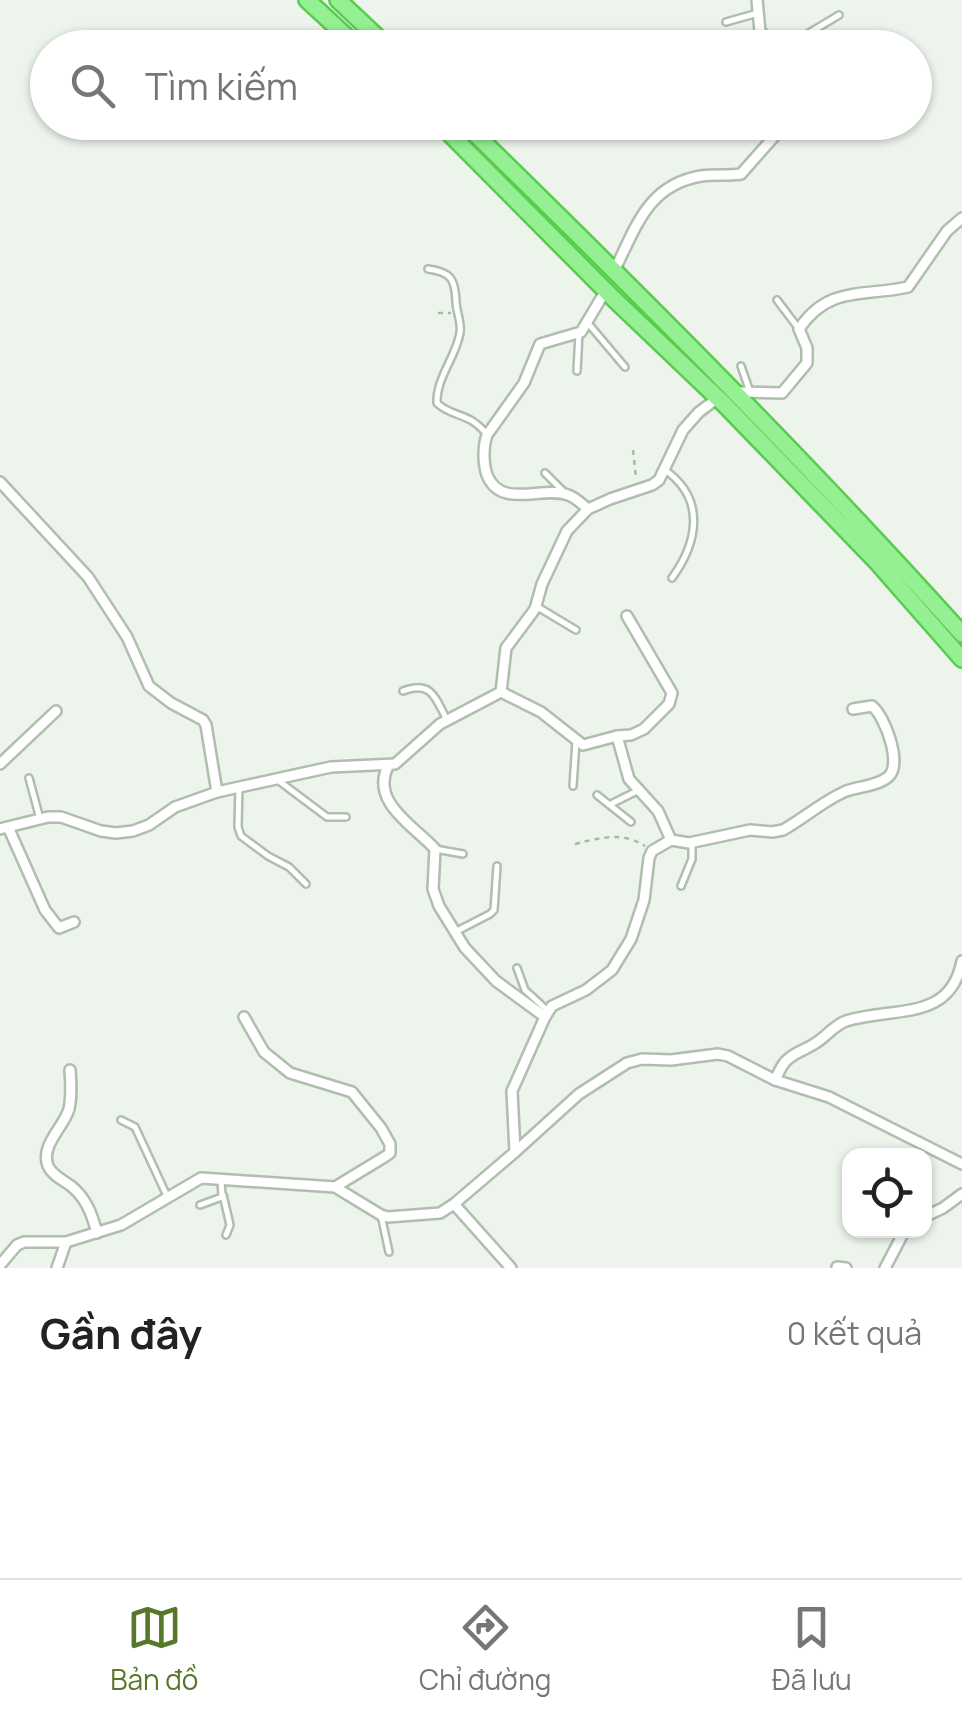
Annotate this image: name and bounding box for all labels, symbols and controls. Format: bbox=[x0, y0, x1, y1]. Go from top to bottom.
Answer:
search box bbox=[30, 30, 932, 140]
icon: search bbox=[65, 58, 120, 113]
text: Tìm kiếm bbox=[145, 59, 298, 111]
map controls bbox=[842, 1148, 932, 1238]
button: locate bbox=[842, 1148, 932, 1238]
text: Gần đây bbox=[40, 1304, 202, 1362]
text: 0 kết quả bbox=[787, 1311, 922, 1355]
tab: Bản đồ bbox=[110, 1600, 198, 1698]
tab: Chỉ đường bbox=[419, 1600, 551, 1698]
tab: Đã lưu bbox=[772, 1600, 852, 1698]

